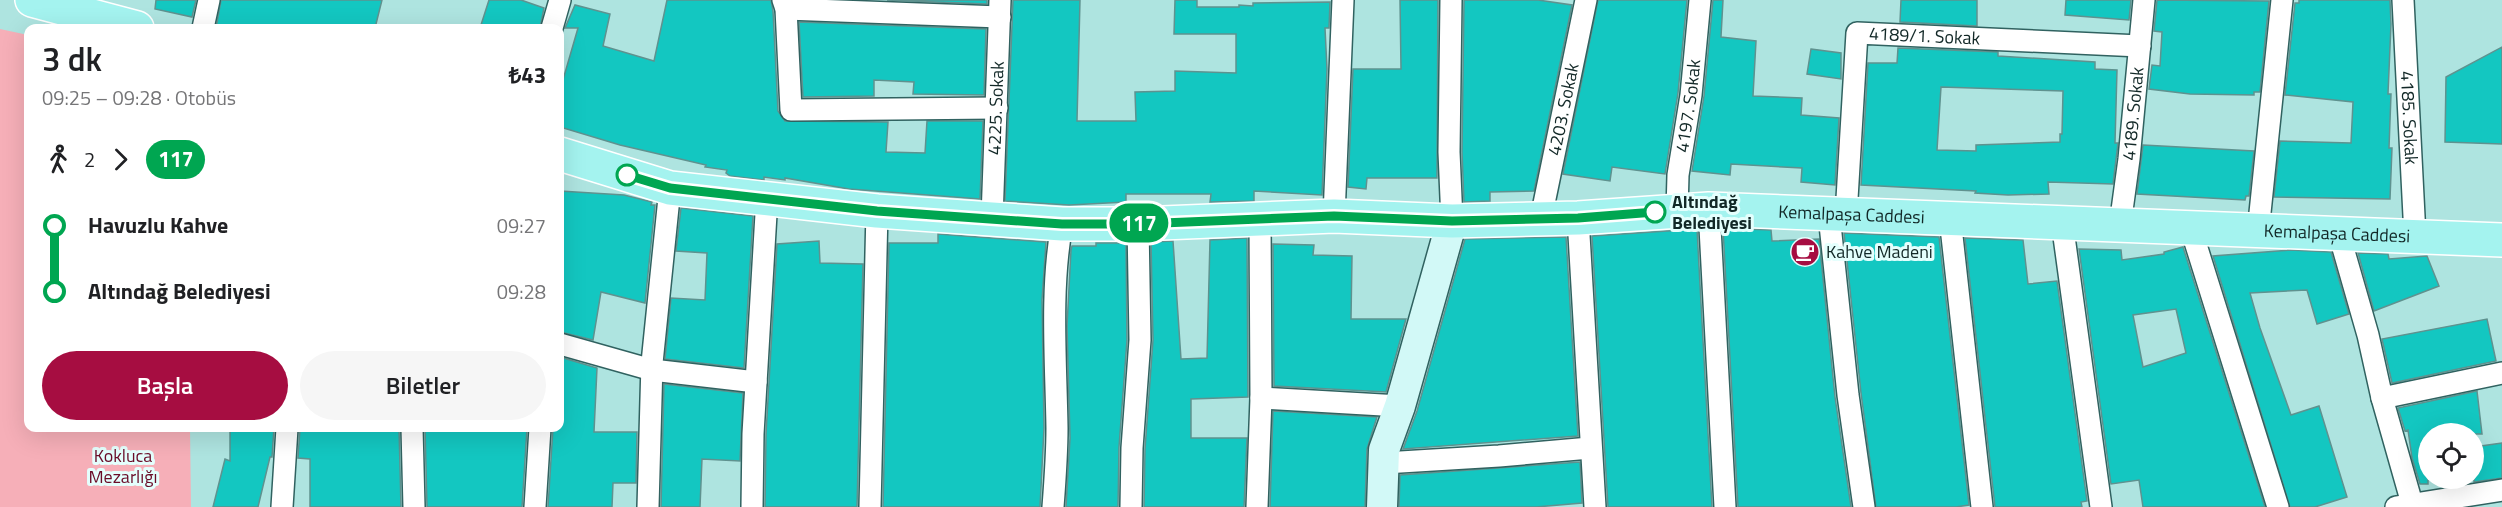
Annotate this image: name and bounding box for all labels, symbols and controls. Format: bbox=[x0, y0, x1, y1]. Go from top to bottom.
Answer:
street label: 4189/1. Sokak bbox=[1868, 20, 1981, 52]
text: 3 dk bbox=[42, 34, 102, 84]
text: ₺43 bbox=[509, 58, 546, 92]
street label: 4197. Sokak bbox=[1668, 58, 1707, 154]
street label: 4225. Sokak bbox=[980, 60, 1011, 155]
street label: 4203. Sokak bbox=[1540, 60, 1586, 158]
street label: 4189. Sokak bbox=[2115, 65, 2151, 162]
street label: 4185. Sokak bbox=[2394, 70, 2425, 166]
text: 09:25 – 09:28 · Otobüs bbox=[42, 82, 236, 113]
icon: walk bbox=[42, 143, 75, 176]
icon: forward bbox=[104, 143, 137, 176]
text: 117 bbox=[158, 143, 193, 175]
text: 2 bbox=[84, 144, 95, 175]
unlabelled marker bbox=[616, 164, 638, 186]
place label: Altındağ Belediyesi bbox=[1672, 188, 1752, 236]
street label: Kemalpaşa Caddesi bbox=[1778, 198, 1925, 230]
marker: Altındağ Belediyesi bbox=[1644, 201, 1666, 223]
line badge: 117 bbox=[1104, 204, 1174, 242]
text: 117 bbox=[1121, 207, 1157, 239]
text: Havuzlu Kahve bbox=[88, 208, 228, 242]
text: 09:27 bbox=[497, 210, 546, 241]
street label: Kemalpaşa Caddesi bbox=[2263, 217, 2411, 249]
cafe icon: Kahve Madeni bbox=[1789, 236, 1821, 268]
place label: Kahve Madeni bbox=[1826, 238, 1933, 265]
text: Altındağ Belediyesi bbox=[88, 274, 271, 308]
text: 09:28 bbox=[497, 276, 546, 307]
button: Başla bbox=[42, 351, 288, 420]
button: Biletler bbox=[300, 351, 546, 420]
map controls bbox=[2418, 423, 2484, 489]
button: locate bbox=[2418, 423, 2484, 489]
park label: Kokluca Mezarlığı bbox=[89, 442, 157, 490]

